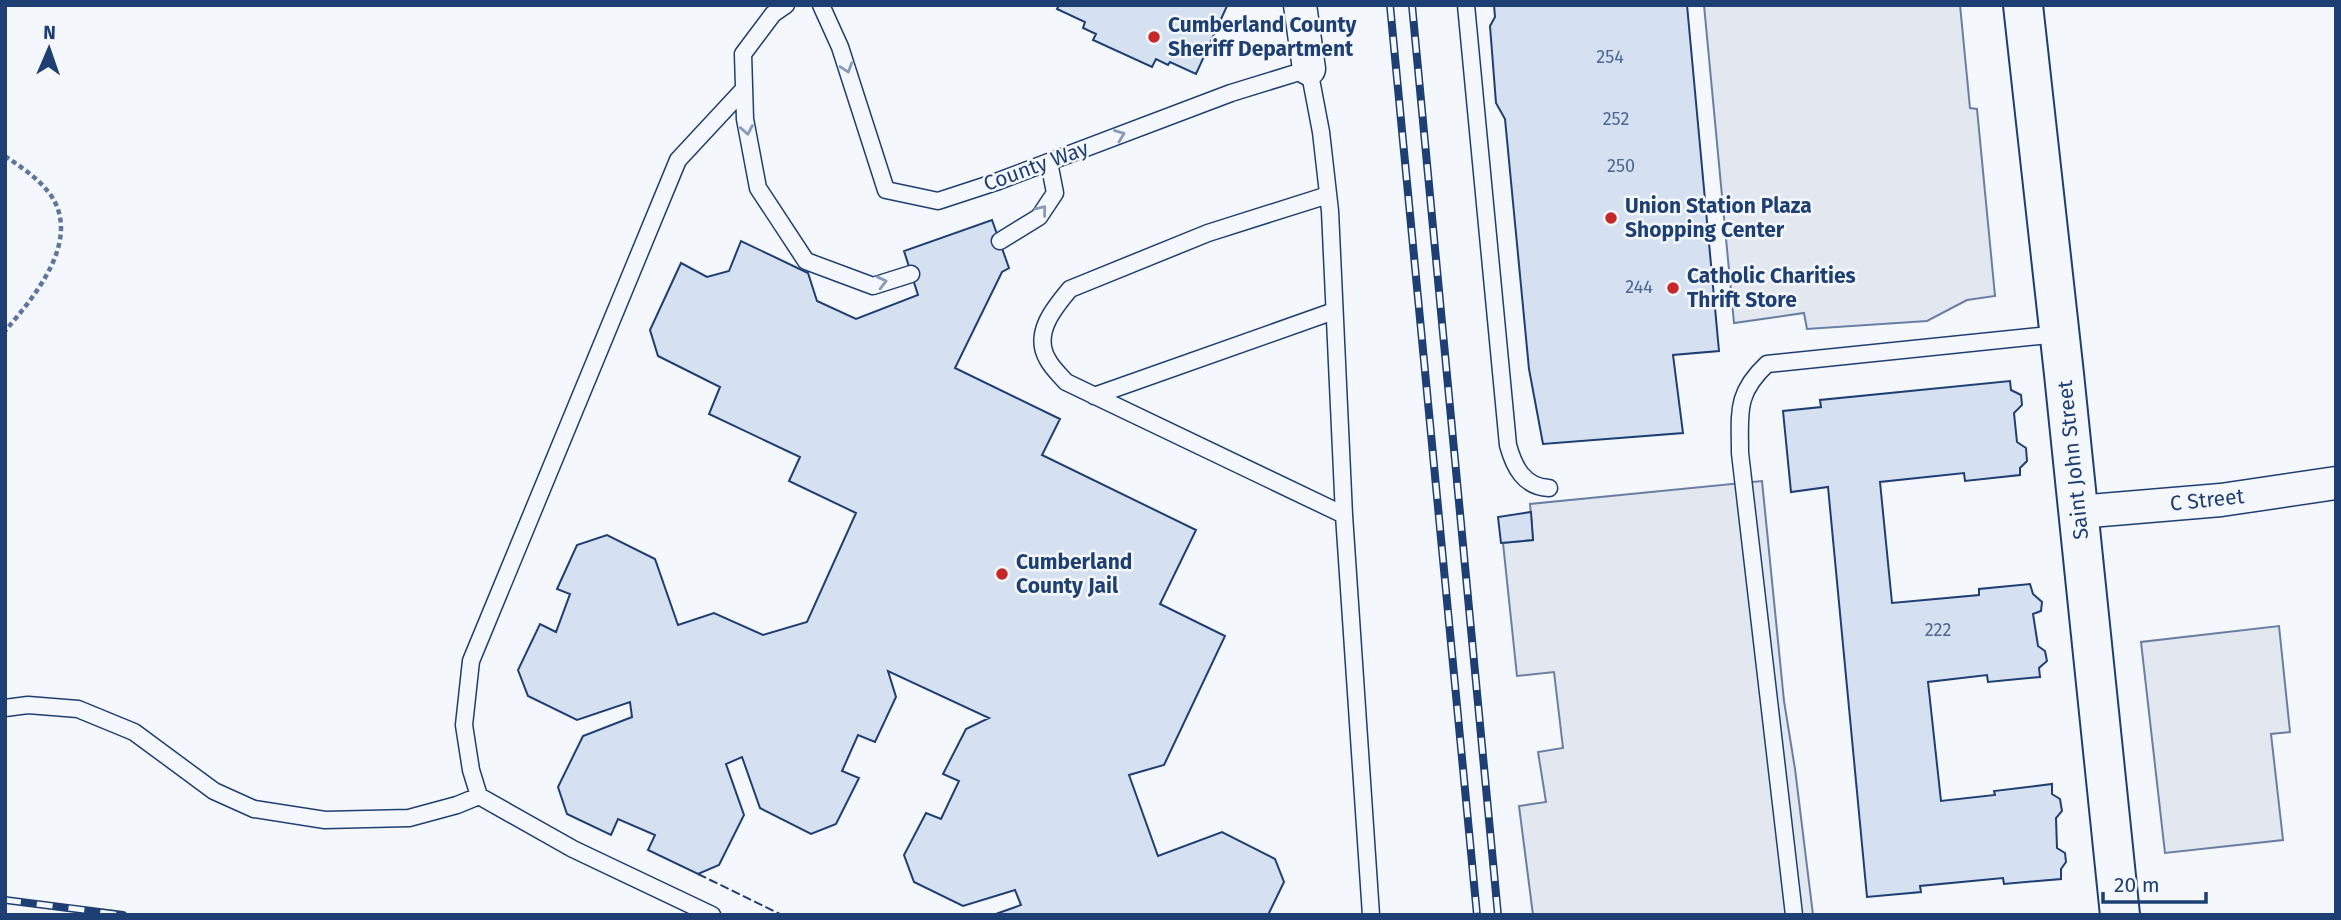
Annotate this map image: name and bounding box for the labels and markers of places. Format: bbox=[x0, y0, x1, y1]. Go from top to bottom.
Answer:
place label: Cumberland County Sheriff Department bbox=[1168, 12, 1356, 62]
marker: Cumberland County Sheriff Department bbox=[1146, 29, 1162, 45]
place label: Union Station Plaza Shopping Center bbox=[1625, 193, 1812, 243]
marker: Union Station Plaza Shopping Center bbox=[1603, 210, 1619, 226]
place label: Catholic Charities Thrift Store bbox=[1687, 263, 1856, 313]
marker: Catholic Charities Thrift Store bbox=[1665, 280, 1681, 296]
place label: Cumberland County Jail bbox=[1016, 549, 1132, 599]
marker: Cumberland County Jail bbox=[994, 566, 1010, 582]

